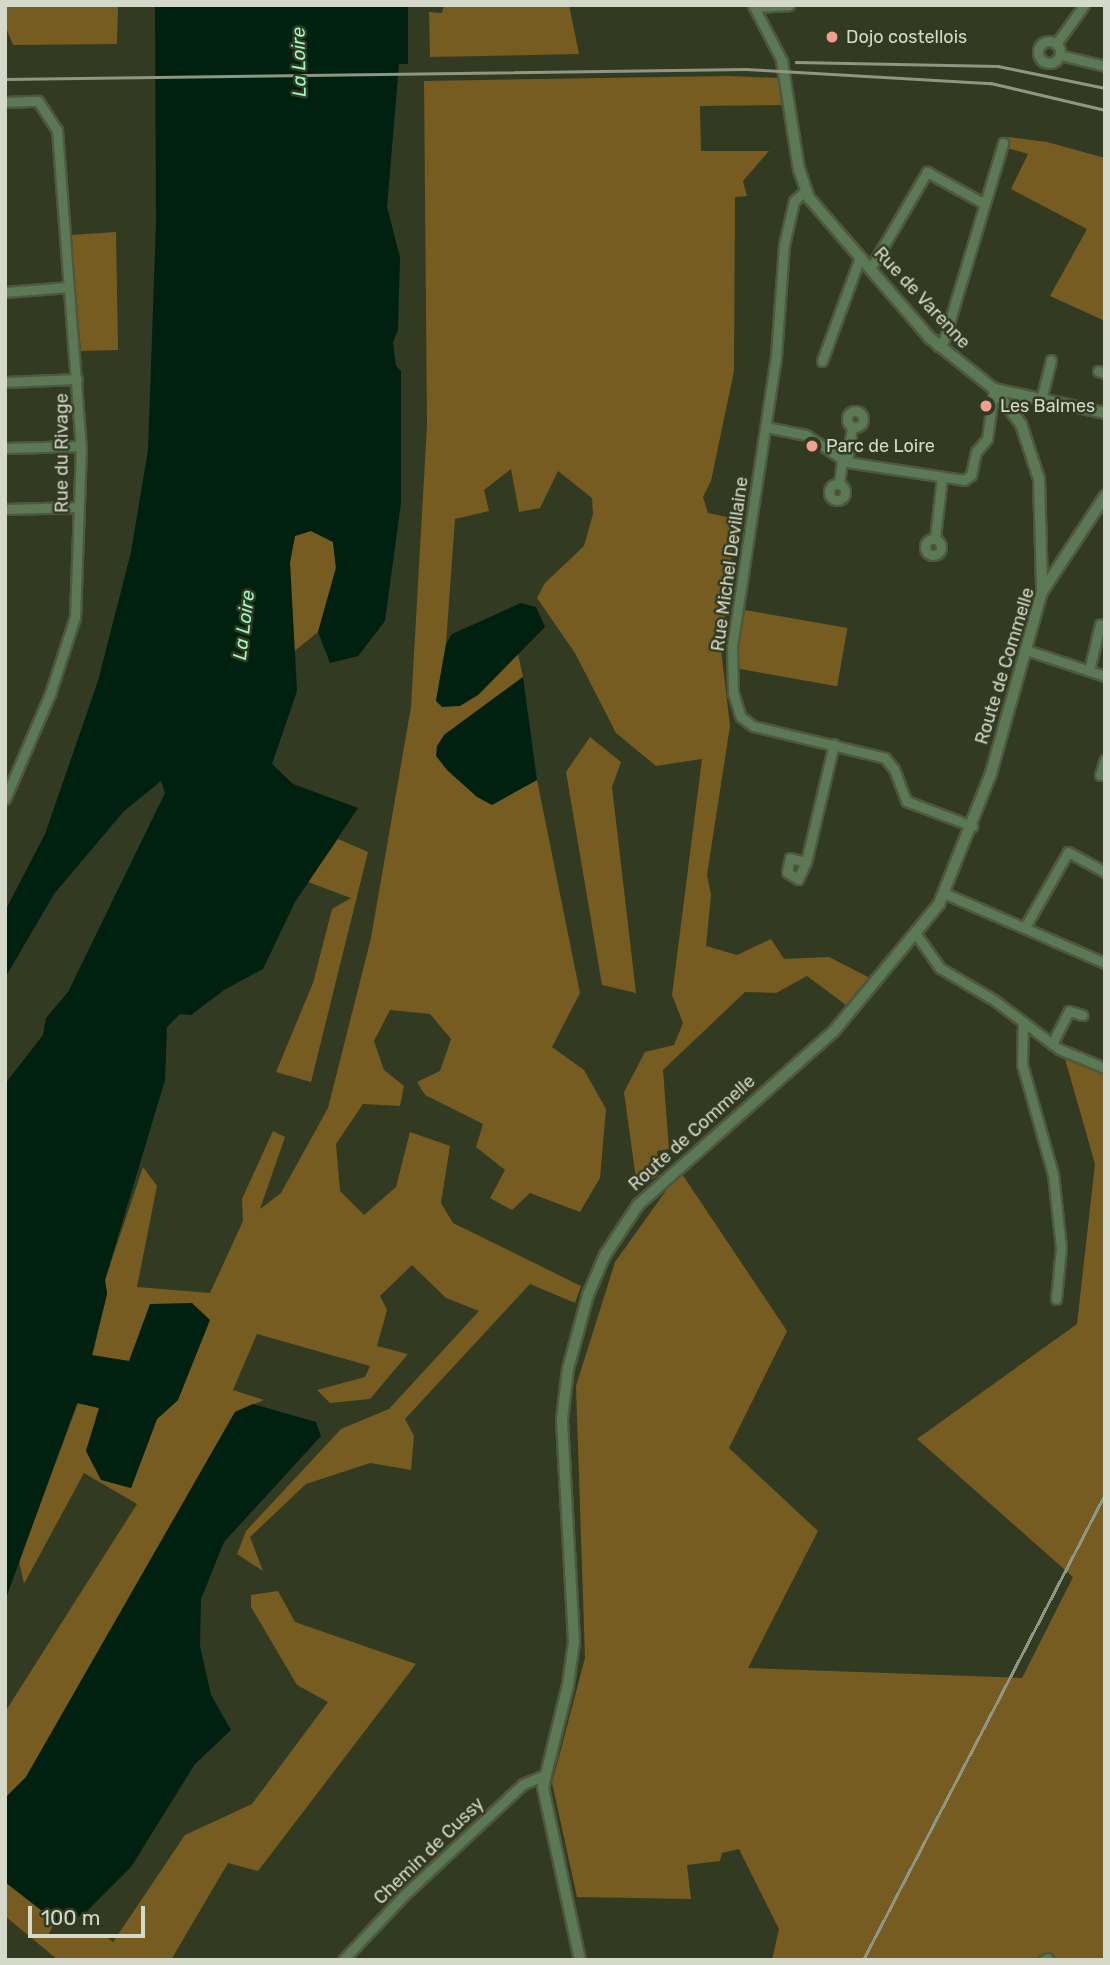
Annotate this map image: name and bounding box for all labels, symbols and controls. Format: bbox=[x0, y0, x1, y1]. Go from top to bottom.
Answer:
place label: Dojo costellois bbox=[846, 26, 967, 48]
water label: La Loire bbox=[287, 27, 311, 97]
marker: Dojo costellois bbox=[824, 29, 840, 45]
street label: Rue de Varenne bbox=[869, 242, 975, 354]
street label: Rue du Rivage bbox=[51, 393, 73, 513]
place label: Les Balmes bbox=[1000, 395, 1095, 417]
marker: Les Balmes bbox=[978, 398, 994, 414]
place label: Parc de Loire bbox=[826, 435, 935, 457]
marker: Parc de Loire bbox=[804, 438, 820, 454]
street label: Rue Michel Devillaine bbox=[707, 475, 753, 653]
street label: Route de Commelle bbox=[971, 585, 1039, 747]
water label: La Loire bbox=[228, 589, 260, 661]
street label: Route de Commelle bbox=[624, 1071, 760, 1195]
street label: Chemin de Cussy bbox=[369, 1793, 489, 1909]
scale bar bbox=[32, 1892, 149, 1936]
text: 100 m bbox=[41, 1905, 100, 1930]

